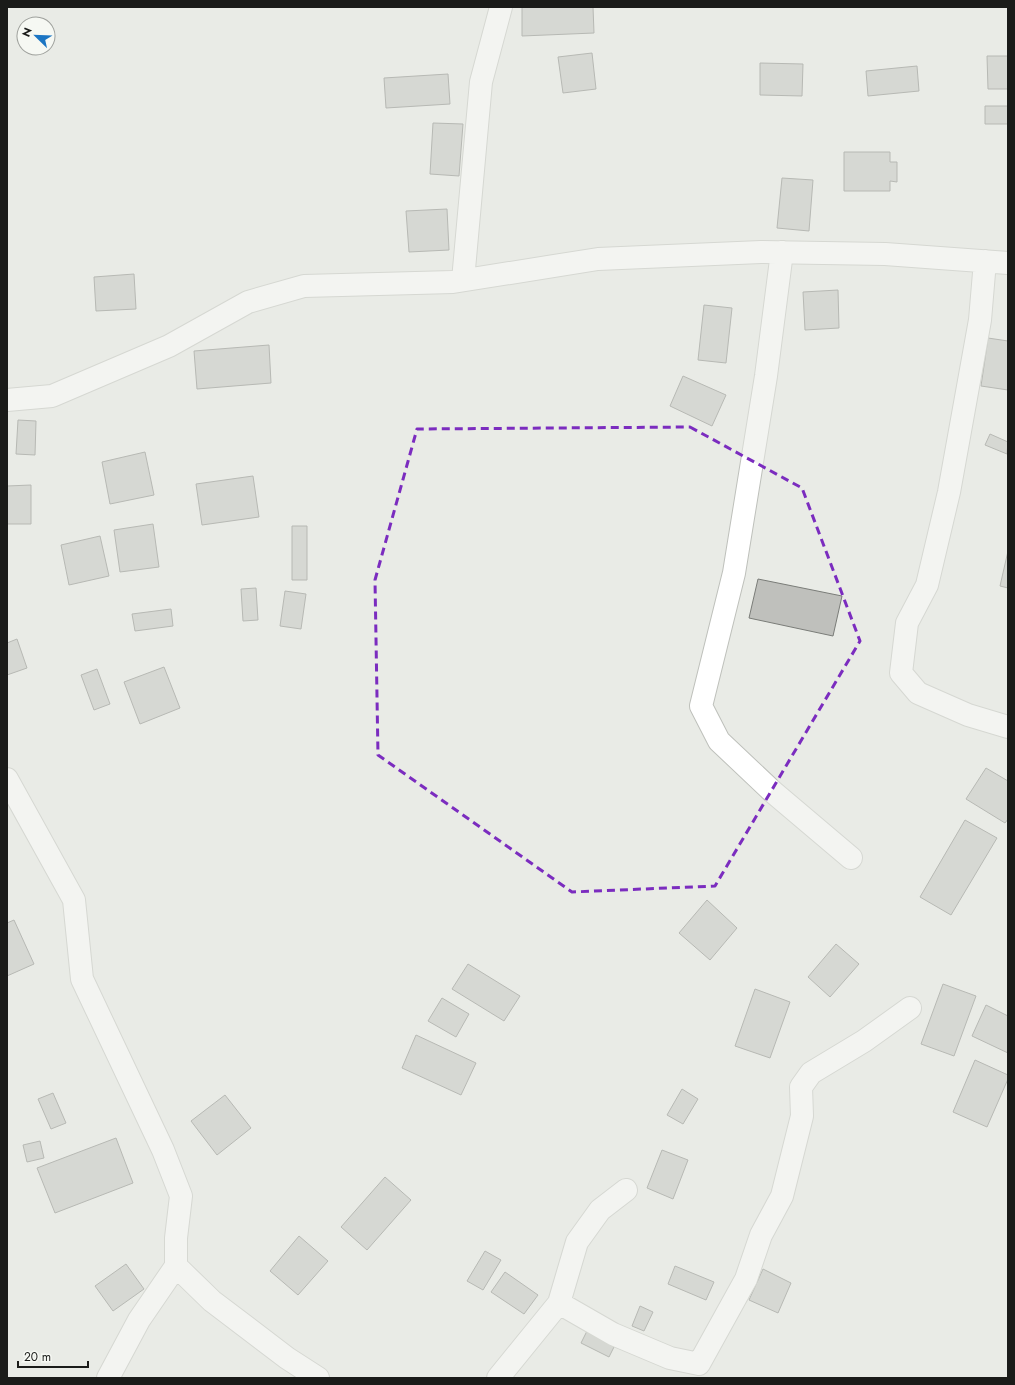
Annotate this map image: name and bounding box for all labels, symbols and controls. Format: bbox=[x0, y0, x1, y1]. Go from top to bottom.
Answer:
north arrow bbox=[16, 16, 56, 56]
text: N bbox=[18, 25, 36, 39]
scale bar bbox=[18, 1343, 88, 1369]
text: 20 m bbox=[24, 1348, 51, 1366]

